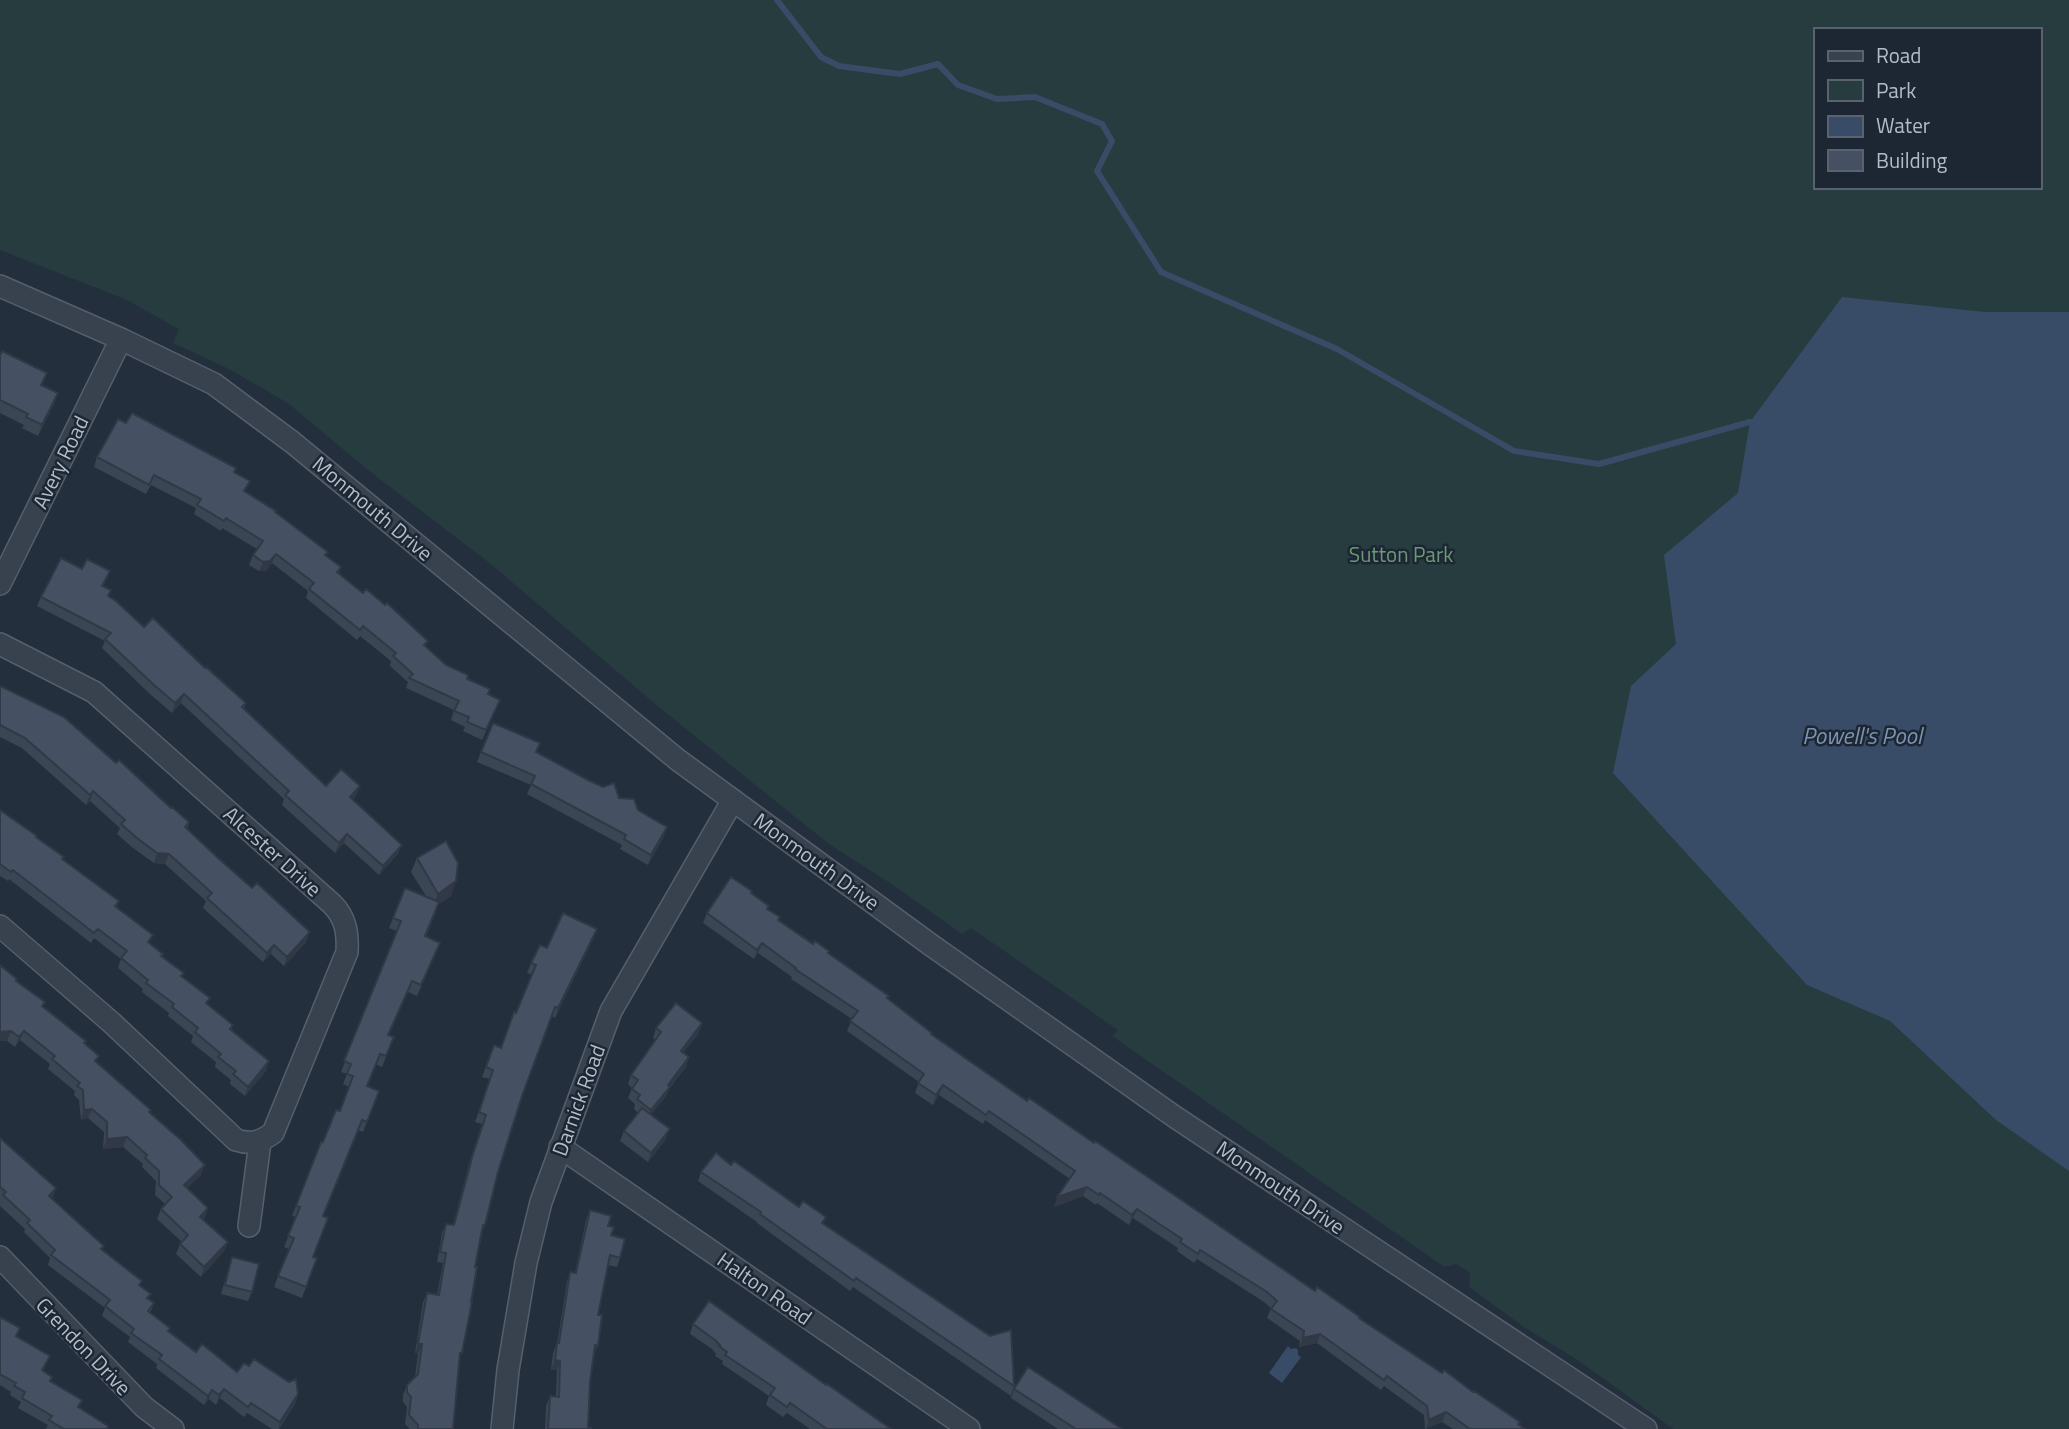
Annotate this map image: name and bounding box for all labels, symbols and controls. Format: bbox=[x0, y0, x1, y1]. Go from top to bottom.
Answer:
legend bbox=[1814, 28, 2041, 189]
text: Road bbox=[1876, 39, 1921, 71]
text: Park bbox=[1876, 74, 1916, 106]
text: Water bbox=[1876, 109, 1930, 141]
text: Building bbox=[1876, 144, 1948, 176]
street label: Avery Road bbox=[24, 410, 96, 514]
street label: Monmouth Drive bbox=[306, 448, 440, 568]
park label: Sutton Park bbox=[1349, 538, 1453, 570]
water label: Powell's Pool bbox=[1802, 718, 1925, 753]
street label: Alcester Drive bbox=[217, 798, 329, 904]
street label: Monmouth Drive bbox=[747, 804, 887, 918]
street label: Darnick Road bbox=[543, 1040, 613, 1160]
street label: Monmouth Drive bbox=[1210, 1132, 1352, 1242]
street label: Halton Road bbox=[711, 1244, 819, 1332]
street label: Grendon Drive bbox=[29, 1290, 139, 1402]

